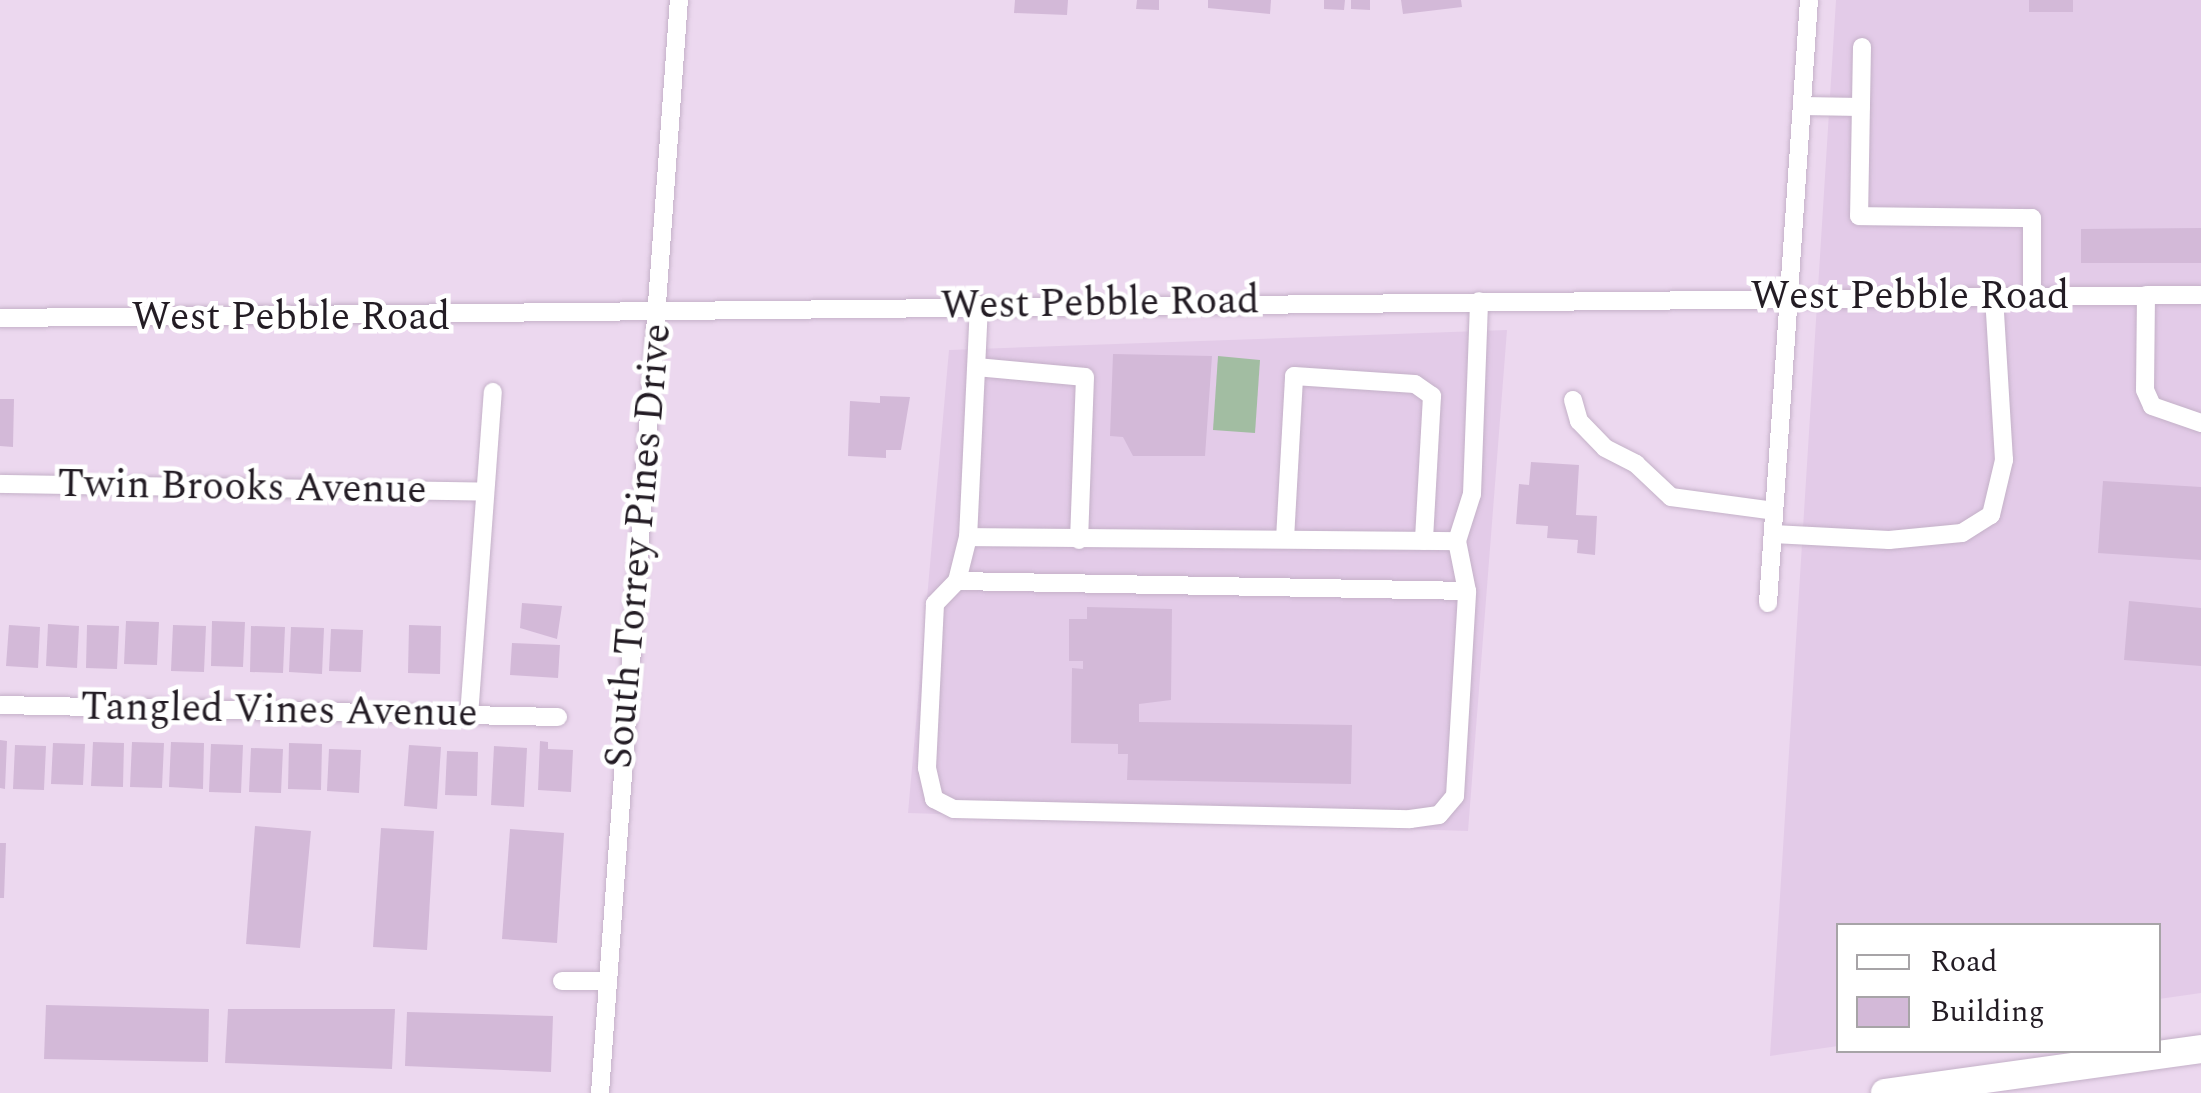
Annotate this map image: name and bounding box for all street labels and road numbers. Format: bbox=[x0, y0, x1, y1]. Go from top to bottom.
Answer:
street label: West Pebble Road bbox=[1751, 273, 2069, 321]
street label: West Pebble Road bbox=[940, 277, 1260, 331]
street label: West Pebble Road bbox=[132, 294, 450, 342]
street label: South Torrey Pines Drive bbox=[596, 322, 682, 770]
street label: Twin Brooks Avenue bbox=[57, 461, 427, 515]
street label: Tangled Vines Avenue bbox=[80, 684, 478, 738]

